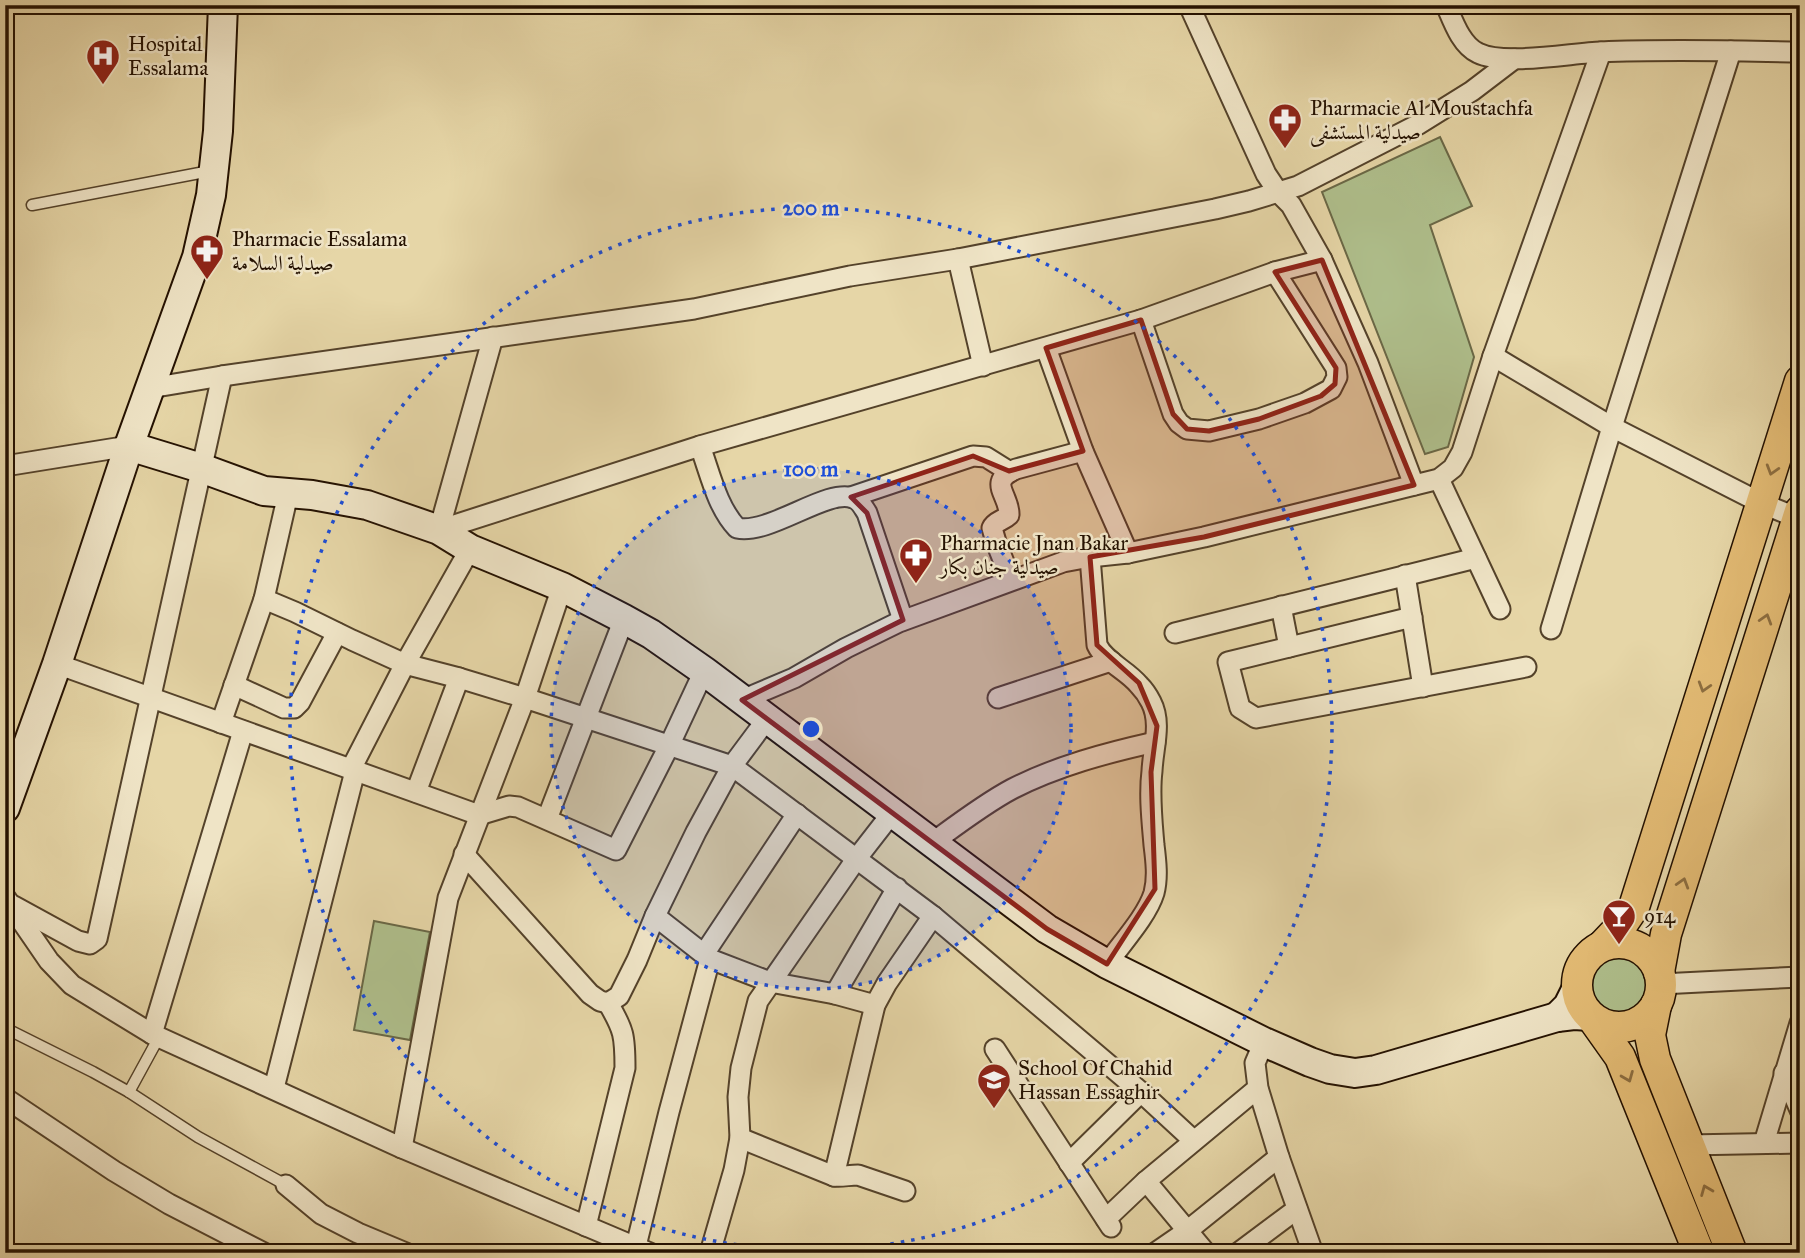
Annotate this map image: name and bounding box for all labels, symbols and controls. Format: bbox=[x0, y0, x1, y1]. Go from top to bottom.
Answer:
place label: Hospital Essalama bbox=[128, 31, 208, 81]
hospital icon: Hospital Essalama bbox=[84, 37, 122, 86]
place label: Pharmacie Al Moustachfa صيدلية المستشفى bbox=[1310, 95, 1533, 147]
pharmacy icon: Pharmacie Al Moustachfa صيدلية المستشفى bbox=[1266, 101, 1304, 150]
text: 200 m bbox=[783, 195, 840, 221]
place label: Pharmacie Essalama صيدلية السلامة bbox=[232, 226, 407, 276]
pharmacy icon: Pharmacie Essalama صيدلية السلامة bbox=[188, 232, 226, 281]
text: 100 m bbox=[784, 456, 839, 482]
one-way arrow bbox=[1766, 463, 1780, 476]
place label: Pharmacie Jnan Bakar صيدلية جنان بكار bbox=[938, 530, 1128, 580]
pharmacy icon: Pharmacie Jnan Bakar صيدلية جنان بكار bbox=[897, 536, 935, 585]
one-way arrow bbox=[1757, 613, 1772, 625]
one-way arrow bbox=[1697, 681, 1712, 693]
centre of rings bbox=[799, 717, 823, 741]
one-way arrow bbox=[1674, 877, 1689, 889]
bar icon: 914 bbox=[1600, 897, 1638, 946]
place label: 914 bbox=[1644, 903, 1676, 929]
place label: School Of Chahid Hassan Essaghir bbox=[1018, 1055, 1173, 1105]
school or university icon: School Of Chahid Hassan Essaghir bbox=[975, 1061, 1013, 1110]
one-way arrow bbox=[1620, 1070, 1634, 1082]
one-way arrow bbox=[1701, 1184, 1715, 1196]

